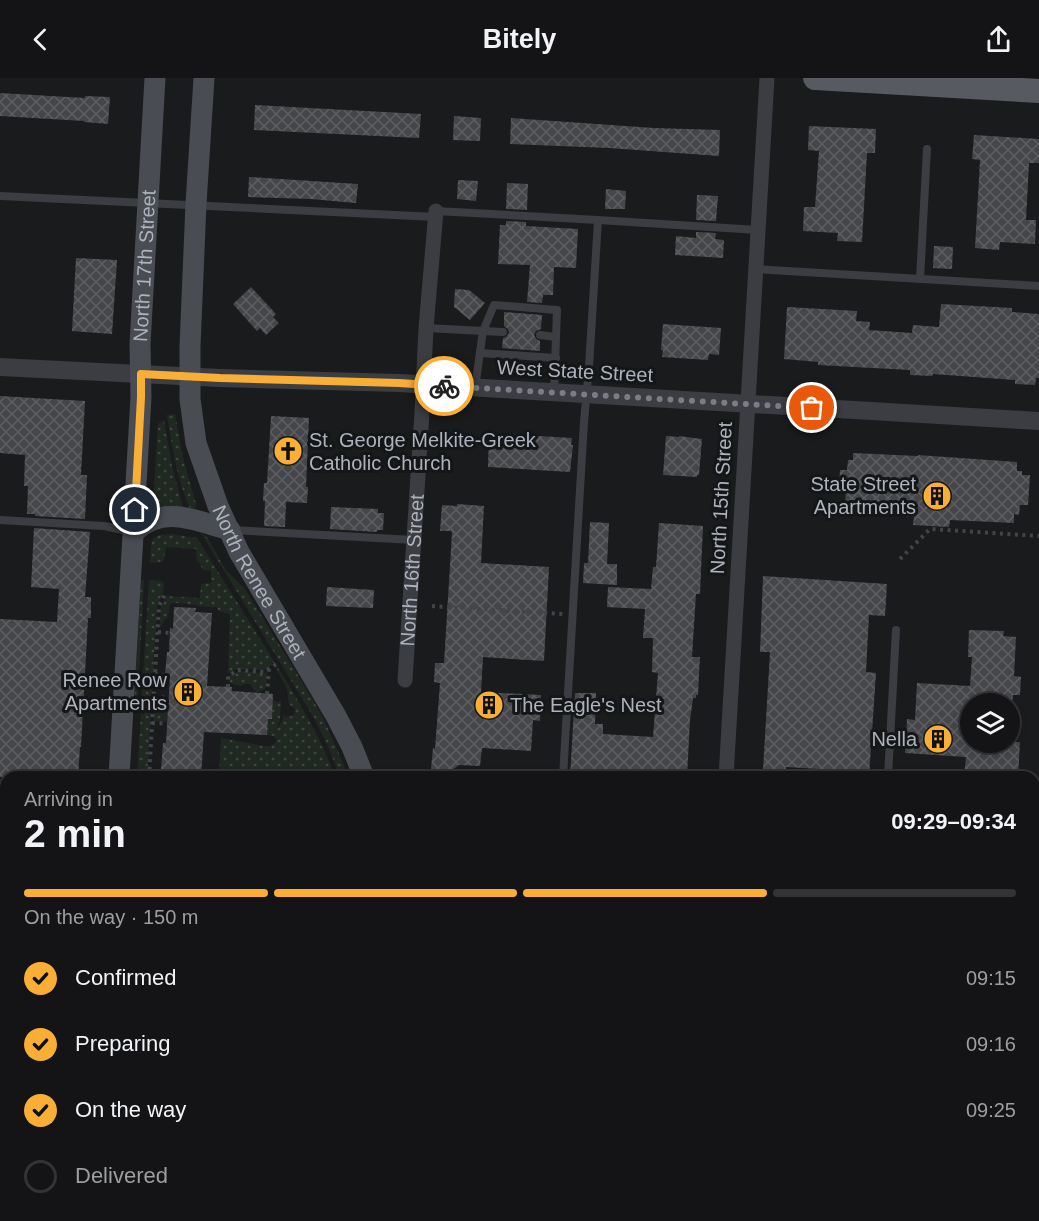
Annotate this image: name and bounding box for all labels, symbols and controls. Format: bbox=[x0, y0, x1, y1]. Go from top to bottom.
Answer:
icon: back bbox=[24, 23, 57, 56]
icon: share bbox=[982, 23, 1015, 56]
text: Bitely bbox=[483, 24, 556, 54]
street label: North 17th Street bbox=[129, 189, 160, 342]
courier bbox=[414, 356, 474, 416]
street label: West State Street bbox=[496, 356, 654, 386]
icon: bike bbox=[428, 370, 461, 403]
pin bbox=[786, 382, 837, 433]
icon: bag bbox=[795, 391, 828, 424]
street label: North 15th Street bbox=[706, 421, 736, 575]
place label: St. George Melkite-Greek Catholic Church bbox=[309, 429, 537, 474]
church icon: St. George Melkite-Greek Catholic Church bbox=[272, 435, 304, 467]
place label: State Street Apartments bbox=[810, 473, 916, 518]
building icon: State Street Apartments bbox=[921, 480, 953, 512]
pin bbox=[109, 484, 160, 535]
icon: home bbox=[118, 493, 151, 526]
street label: North 16th Street bbox=[396, 493, 428, 647]
street label: North Renee Street bbox=[208, 502, 311, 663]
place label: Renee Row Apartments bbox=[62, 669, 168, 714]
building icon: Renee Row Apartments bbox=[172, 676, 204, 708]
building icon: The Eagle's Nest bbox=[473, 689, 505, 721]
map controls bbox=[960, 693, 1020, 753]
button: layers bbox=[960, 693, 1020, 753]
place label: The Eagle's Nest bbox=[510, 694, 662, 716]
building icon: Nella bbox=[922, 723, 954, 755]
place label: Nella bbox=[871, 728, 918, 750]
text: Arriving in bbox=[24, 788, 113, 810]
text: 09:29–09:34 bbox=[891, 809, 1016, 834]
text: 2 min bbox=[24, 812, 126, 855]
text: On the way · 150 m bbox=[24, 906, 199, 928]
icon: check bbox=[24, 962, 57, 995]
text: Confirmed bbox=[75, 965, 176, 990]
text: 09:15 bbox=[966, 967, 1016, 989]
icon: check bbox=[24, 1028, 57, 1061]
text: Preparing bbox=[75, 1031, 170, 1056]
text: 09:16 bbox=[966, 1033, 1016, 1055]
icon: check bbox=[24, 1094, 57, 1127]
text: On the way bbox=[75, 1097, 186, 1122]
text: 09:25 bbox=[966, 1099, 1016, 1121]
text: Delivered bbox=[75, 1163, 168, 1188]

